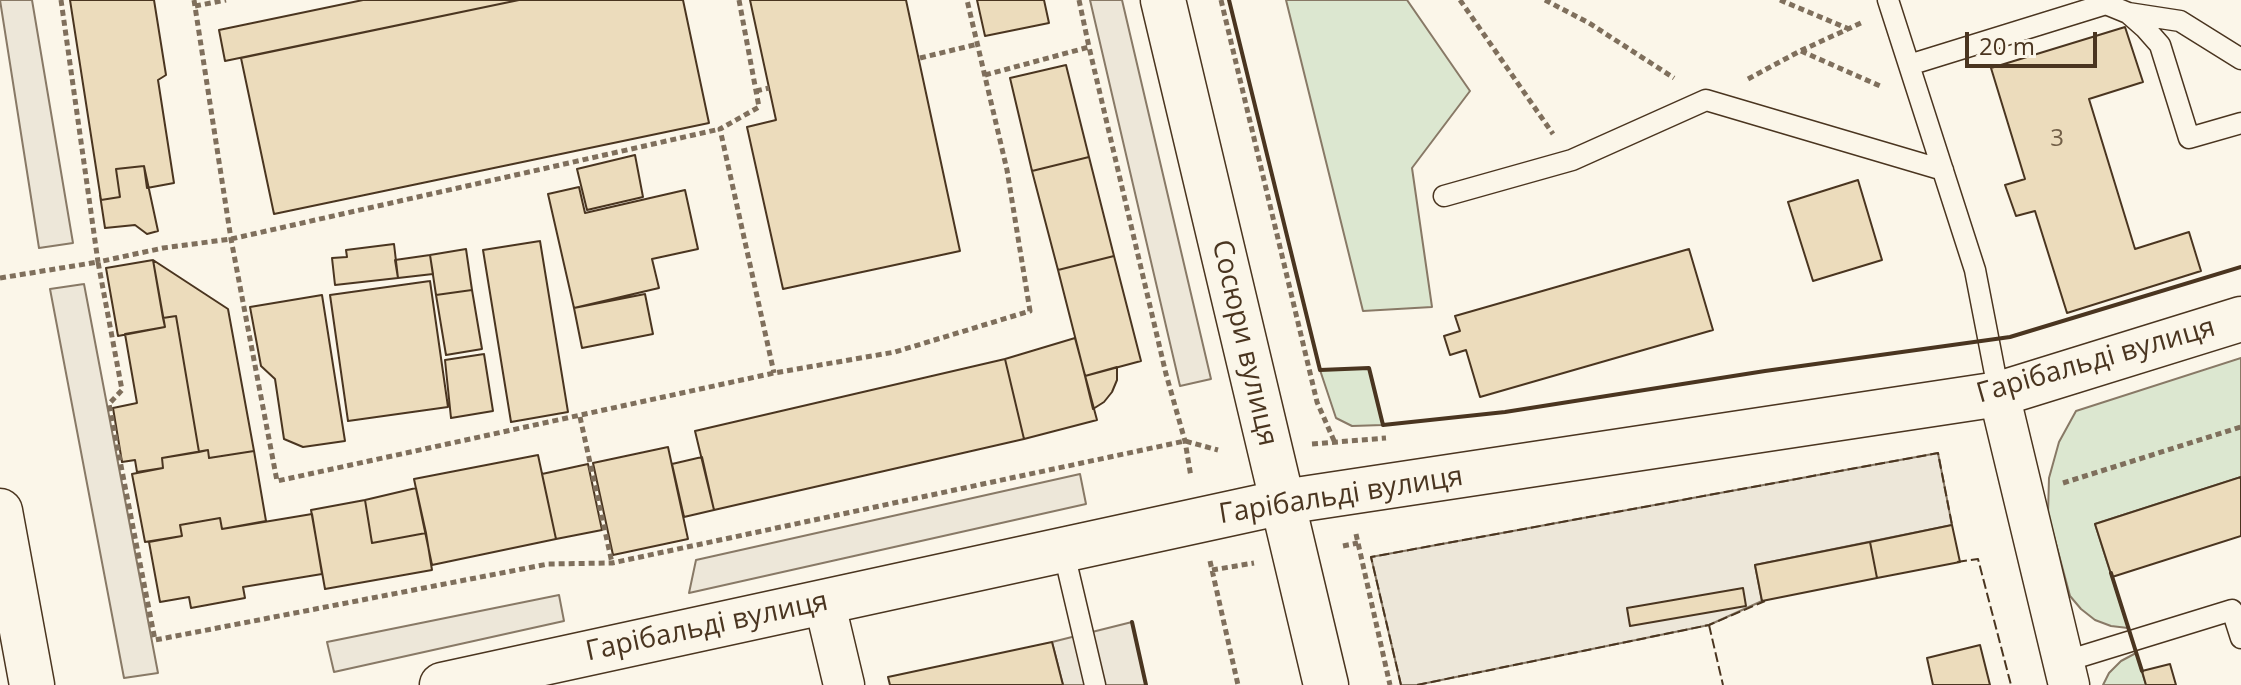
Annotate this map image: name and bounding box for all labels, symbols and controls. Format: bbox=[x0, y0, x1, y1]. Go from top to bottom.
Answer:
scale bar bbox=[1969, 16, 2101, 66]
text: 20 m bbox=[1979, 29, 2035, 62]
house number: 3 bbox=[2050, 125, 2064, 153]
street label: Сосюри вулиця bbox=[1204, 237, 1284, 449]
street label: Гарібальді вулиця bbox=[1973, 311, 2219, 411]
street label: Гарібальді вулиця bbox=[1217, 460, 1465, 532]
street label: Гарібальді вулиця bbox=[583, 585, 831, 669]

